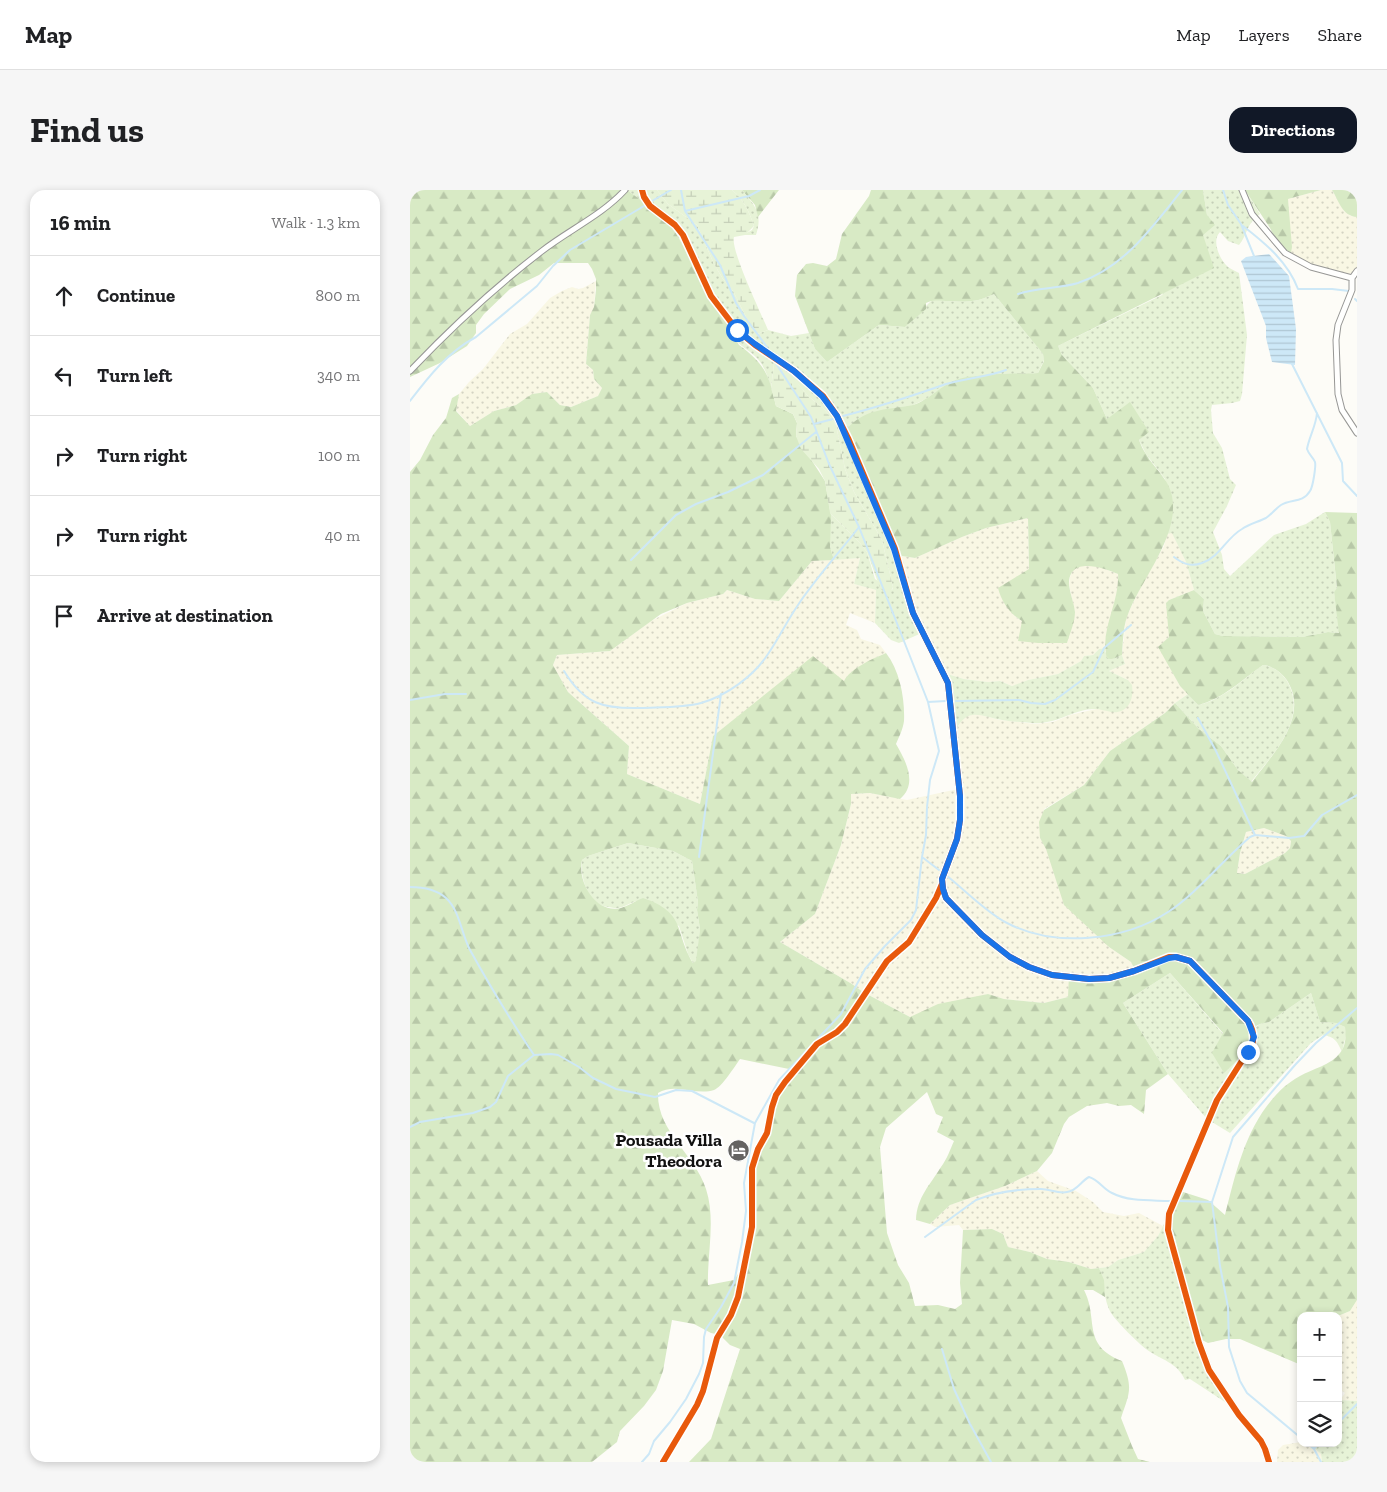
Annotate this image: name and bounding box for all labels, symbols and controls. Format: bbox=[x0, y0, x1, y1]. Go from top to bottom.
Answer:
text: Map bbox=[25, 20, 72, 49]
text: Map bbox=[1176, 24, 1211, 46]
text: Layers bbox=[1239, 24, 1290, 46]
text: Share bbox=[1318, 24, 1362, 46]
button: Directions bbox=[1229, 107, 1357, 153]
text: Find us bbox=[30, 109, 144, 151]
text: 16 min bbox=[50, 210, 111, 235]
text: Walk · 1.3 km bbox=[272, 213, 360, 232]
icon: ahead bbox=[50, 282, 78, 310]
text: Continue bbox=[97, 284, 175, 307]
text: 800 m bbox=[316, 286, 360, 305]
route start bbox=[726, 319, 749, 342]
icon: left bbox=[50, 362, 78, 390]
text: Turn left bbox=[97, 364, 172, 387]
text: 340 m bbox=[317, 366, 360, 385]
icon: right bbox=[50, 442, 78, 470]
text: Turn right bbox=[97, 444, 187, 467]
text: 100 m bbox=[318, 446, 360, 465]
icon: right bbox=[50, 522, 78, 550]
text: Turn right bbox=[97, 524, 187, 547]
text: 40 m bbox=[325, 526, 360, 545]
icon: arrive bbox=[50, 602, 78, 630]
text: Arrive at destination bbox=[97, 604, 273, 627]
route end bbox=[1237, 1041, 1260, 1064]
place label: Pousada Villa Theodora bbox=[616, 1129, 722, 1172]
hotel icon: Pousada Villa Theodora bbox=[726, 1138, 750, 1162]
map controls bbox=[1297, 1312, 1342, 1447]
button: + bbox=[1297, 1312, 1342, 1357]
button: − bbox=[1297, 1357, 1342, 1402]
button: layers bbox=[1297, 1402, 1342, 1447]

